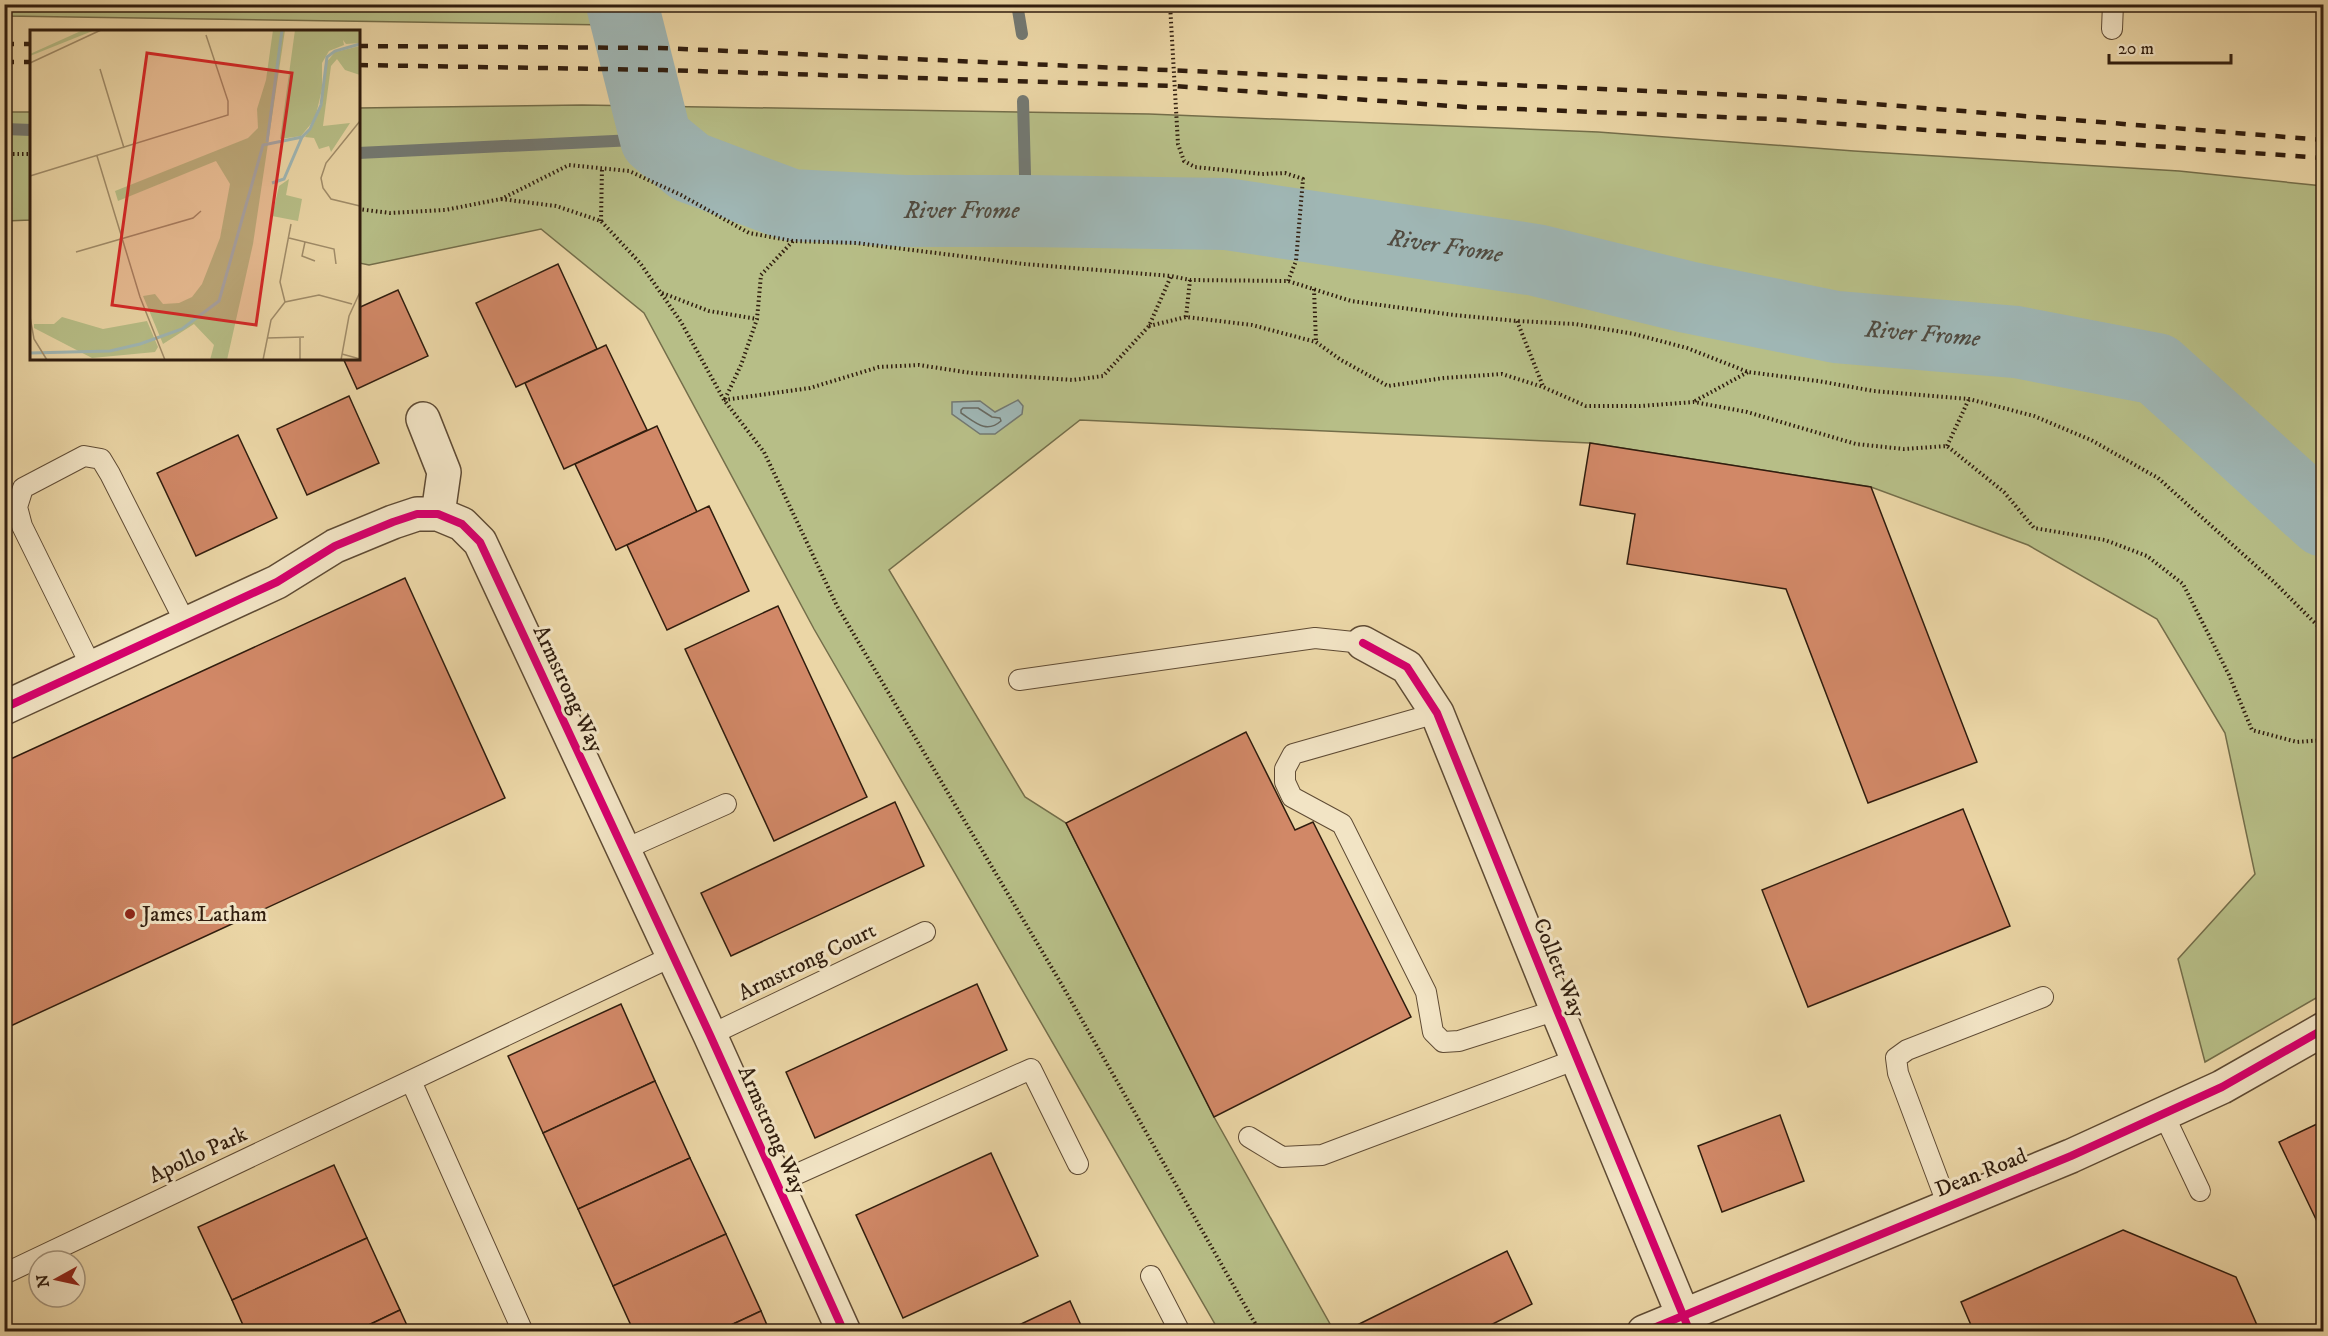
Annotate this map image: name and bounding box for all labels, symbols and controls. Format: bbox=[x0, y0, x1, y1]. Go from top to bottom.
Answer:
scale bar bbox=[2109, 27, 2230, 65]
inset map bbox=[30, 30, 360, 360]
text: 20 m bbox=[2118, 38, 2154, 60]
water label: River Frome bbox=[903, 196, 1020, 226]
water label: River Frome bbox=[1385, 223, 1505, 270]
water label: River Frome bbox=[1863, 314, 1982, 354]
street label: Armstrong Way bbox=[527, 621, 610, 757]
place label: James Latham bbox=[140, 901, 267, 928]
marker: James Latham bbox=[123, 907, 137, 921]
street label: Collett Way bbox=[1527, 914, 1591, 1022]
street label: Armstrong Court bbox=[734, 917, 880, 1007]
street label: Armstrong Way bbox=[732, 1062, 813, 1199]
street label: Apollo Park bbox=[145, 1120, 252, 1189]
street label: Dean Road bbox=[1931, 1142, 2031, 1204]
north arrow bbox=[27, 1249, 87, 1309]
text: N bbox=[32, 1273, 54, 1289]

